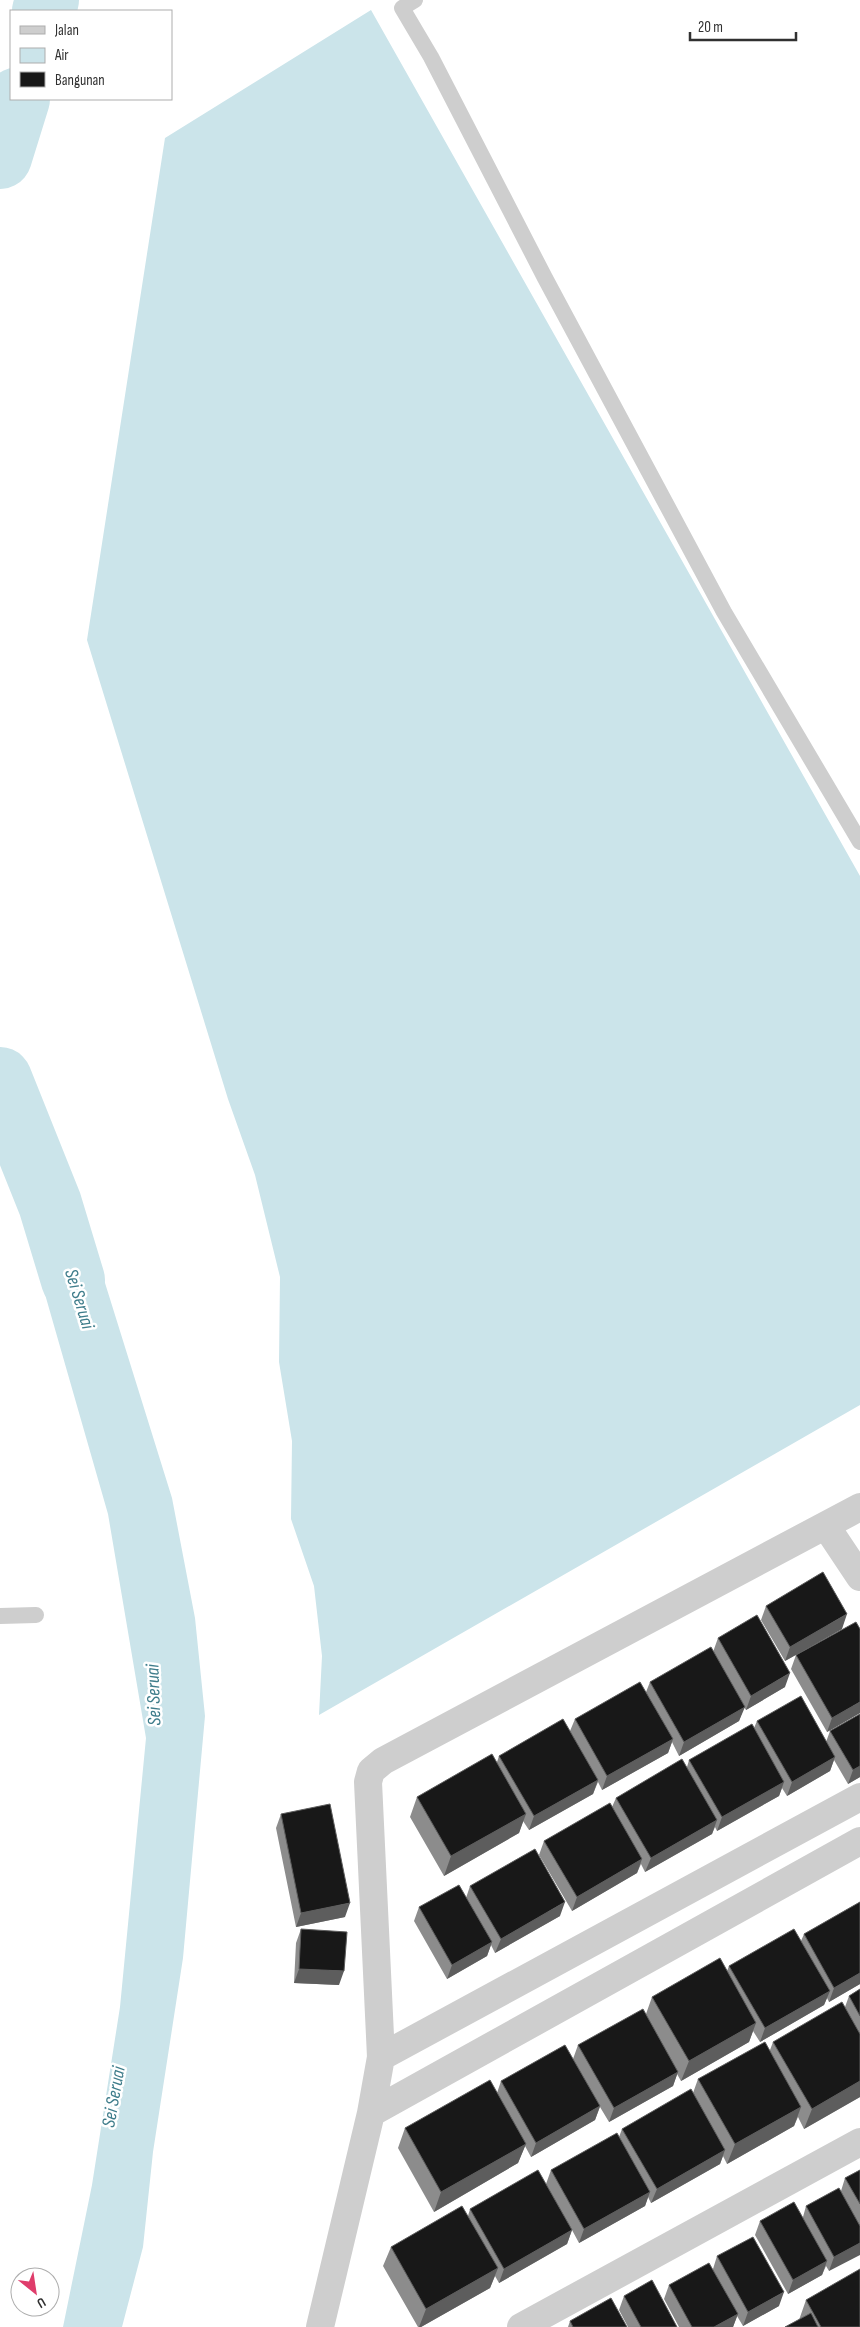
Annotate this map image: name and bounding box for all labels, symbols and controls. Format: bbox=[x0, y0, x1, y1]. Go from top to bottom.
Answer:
legend bbox=[10, 10, 172, 100]
scale bar bbox=[690, 10, 796, 42]
text: 20 m bbox=[698, 18, 723, 37]
text: Jalan bbox=[54, 21, 79, 40]
text: Air bbox=[54, 46, 69, 65]
text: Bangunan bbox=[55, 71, 105, 90]
water label: Sei Seruai bbox=[59, 1266, 99, 1332]
water label: Sei Seruai bbox=[141, 1663, 167, 1726]
water label: Sei Seruai bbox=[97, 2064, 131, 2129]
north arrow bbox=[10, 2267, 60, 2317]
text: U bbox=[34, 2294, 49, 2312]

